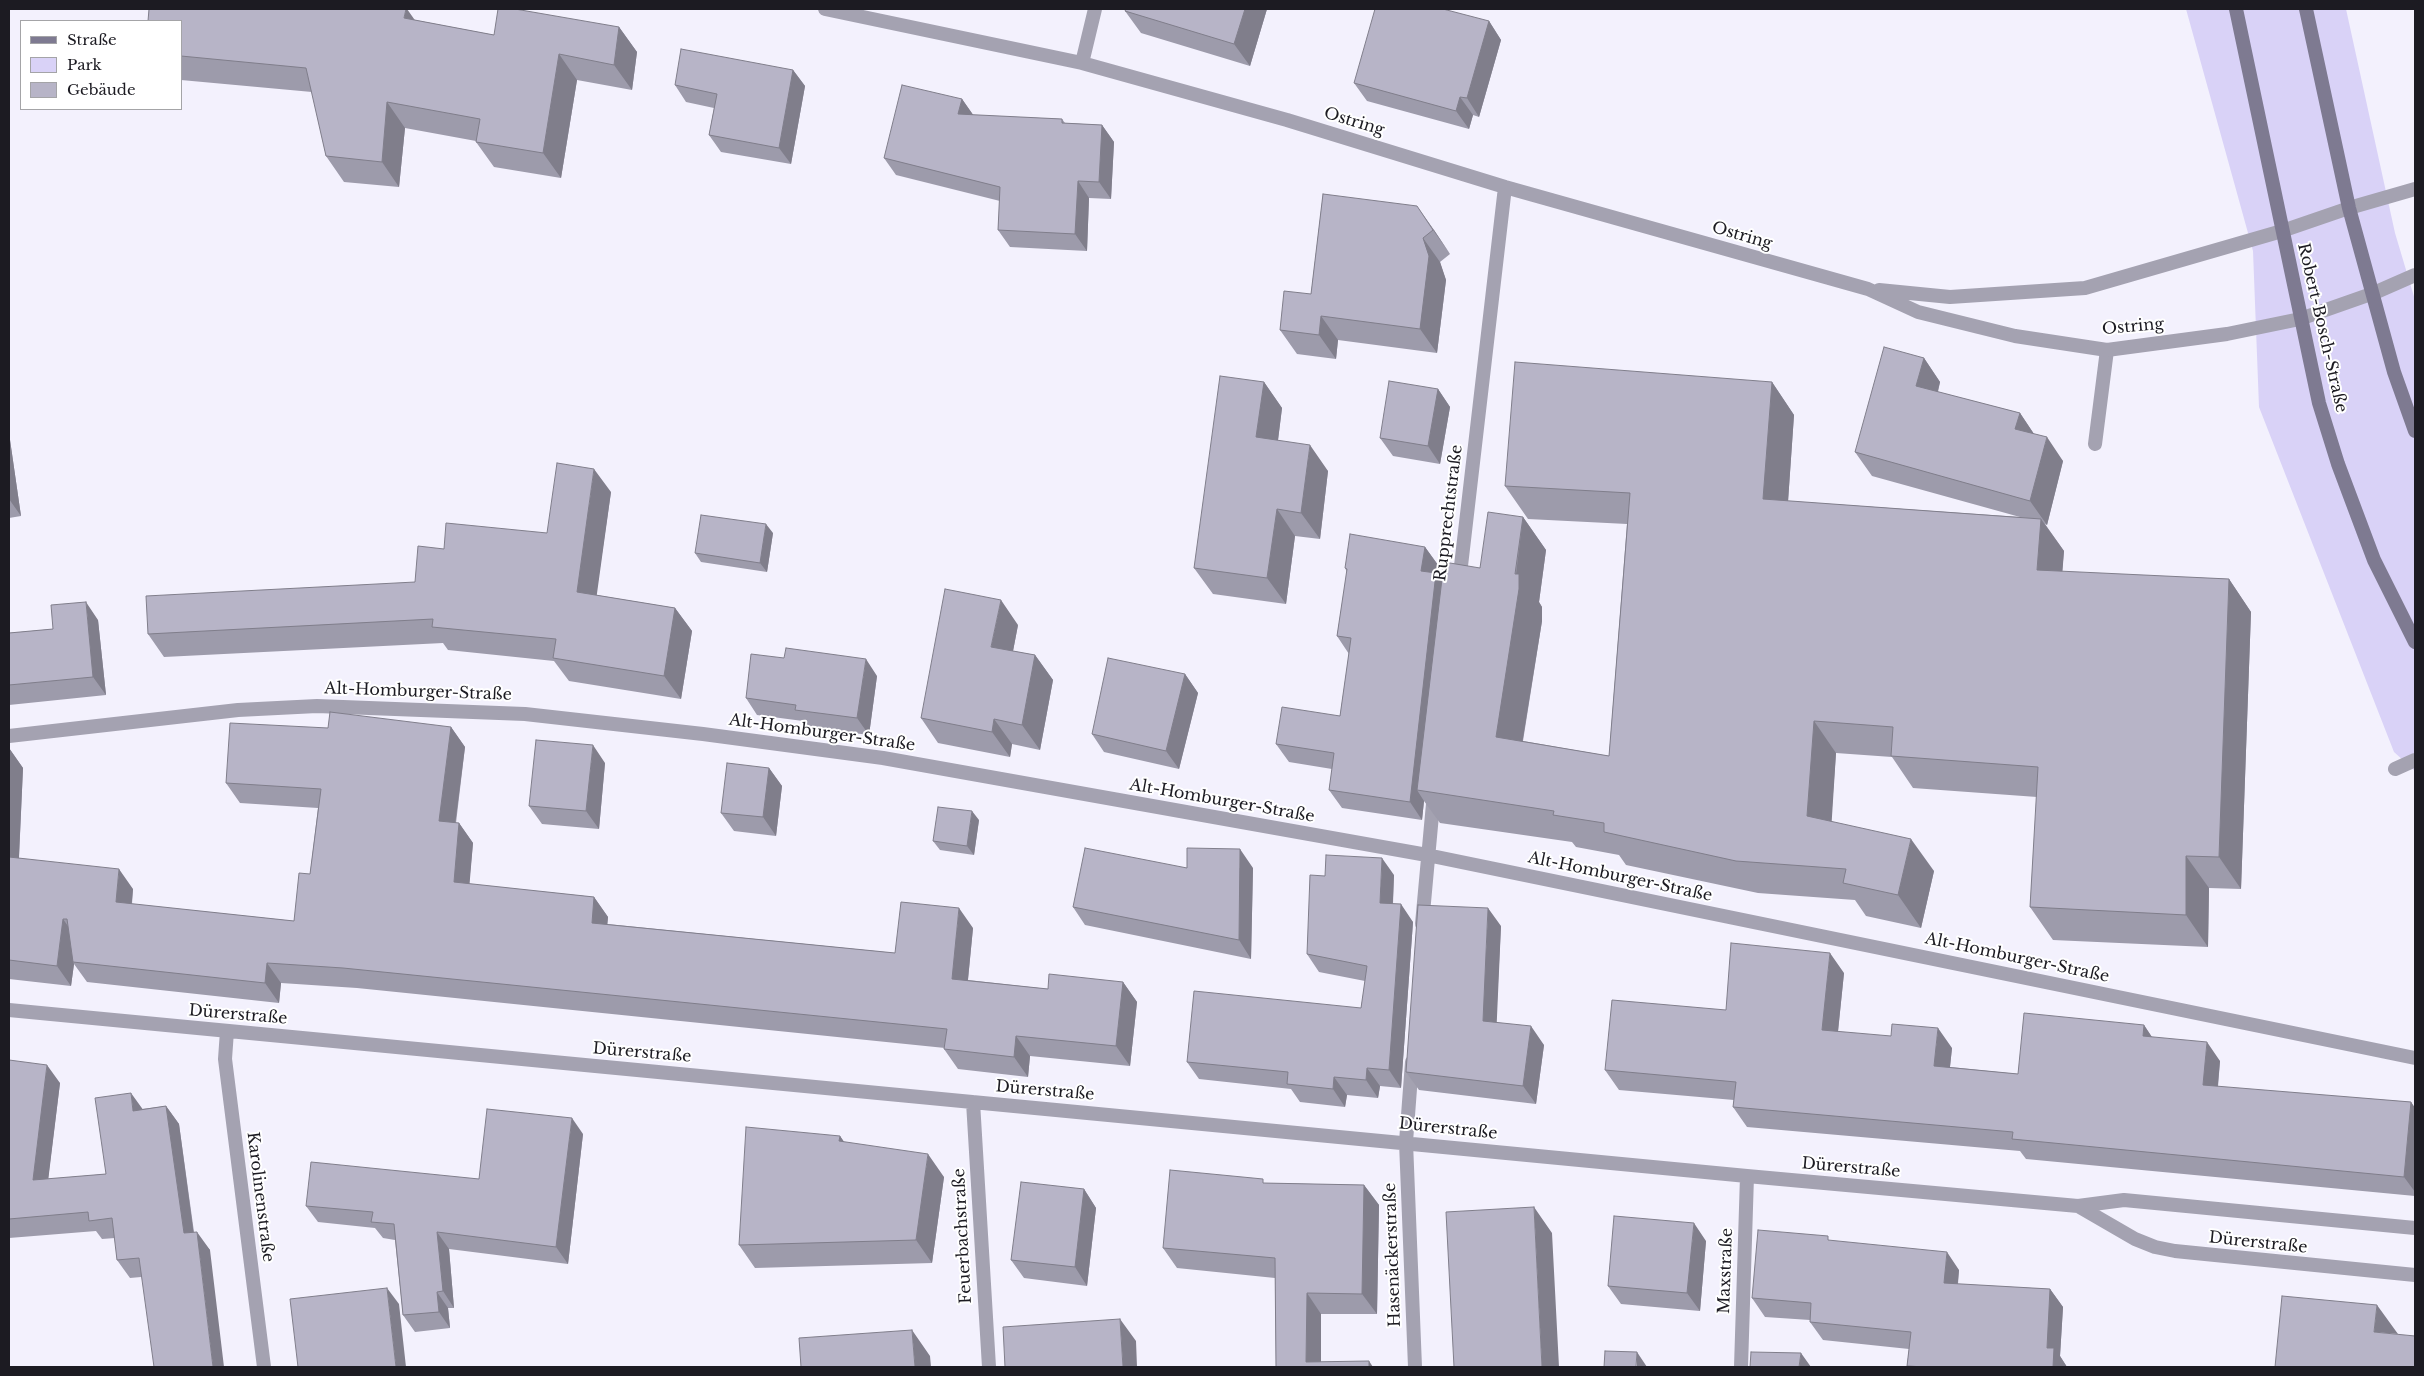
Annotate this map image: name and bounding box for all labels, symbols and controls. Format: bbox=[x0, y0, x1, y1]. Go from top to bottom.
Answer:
legend bbox=[20, 20, 182, 110]
text: Straße bbox=[67, 30, 117, 49]
text: Park bbox=[67, 55, 102, 74]
text: Gebäude bbox=[67, 80, 136, 99]
street label: Ostring bbox=[1322, 104, 1386, 140]
street label: Ostring bbox=[1710, 218, 1774, 254]
street label: Robert-Bosch-Straße bbox=[2293, 241, 2351, 415]
street label: Ostring bbox=[2101, 315, 2165, 339]
street label: Rupprechtstraße bbox=[1431, 444, 1467, 582]
street label: Alt-Homburger-Straße bbox=[324, 679, 512, 705]
street label: Alt-Homburger-Straße bbox=[728, 710, 916, 756]
street label: Alt-Homburger-Straße bbox=[1128, 775, 1316, 827]
street label: Alt-Homburger-Straße bbox=[1526, 848, 1714, 906]
street label: Alt-Homburger-Straße bbox=[1923, 929, 2111, 987]
street label: Dürerstraße bbox=[188, 1001, 288, 1029]
street label: Dürerstraße bbox=[592, 1039, 692, 1067]
street label: Dürerstraße bbox=[995, 1077, 1095, 1105]
street label: Dürerstraße bbox=[1398, 1114, 1498, 1144]
street label: Karolinenstraße bbox=[242, 1131, 278, 1263]
street label: Dürerstraße bbox=[1801, 1154, 1901, 1182]
street label: Feuerbachstraße bbox=[950, 1168, 976, 1304]
street label: Hasenäckerstraße bbox=[1381, 1182, 1405, 1328]
street label: Maxstraße bbox=[1715, 1228, 1737, 1314]
street label: Dürerstraße bbox=[2208, 1228, 2308, 1258]

